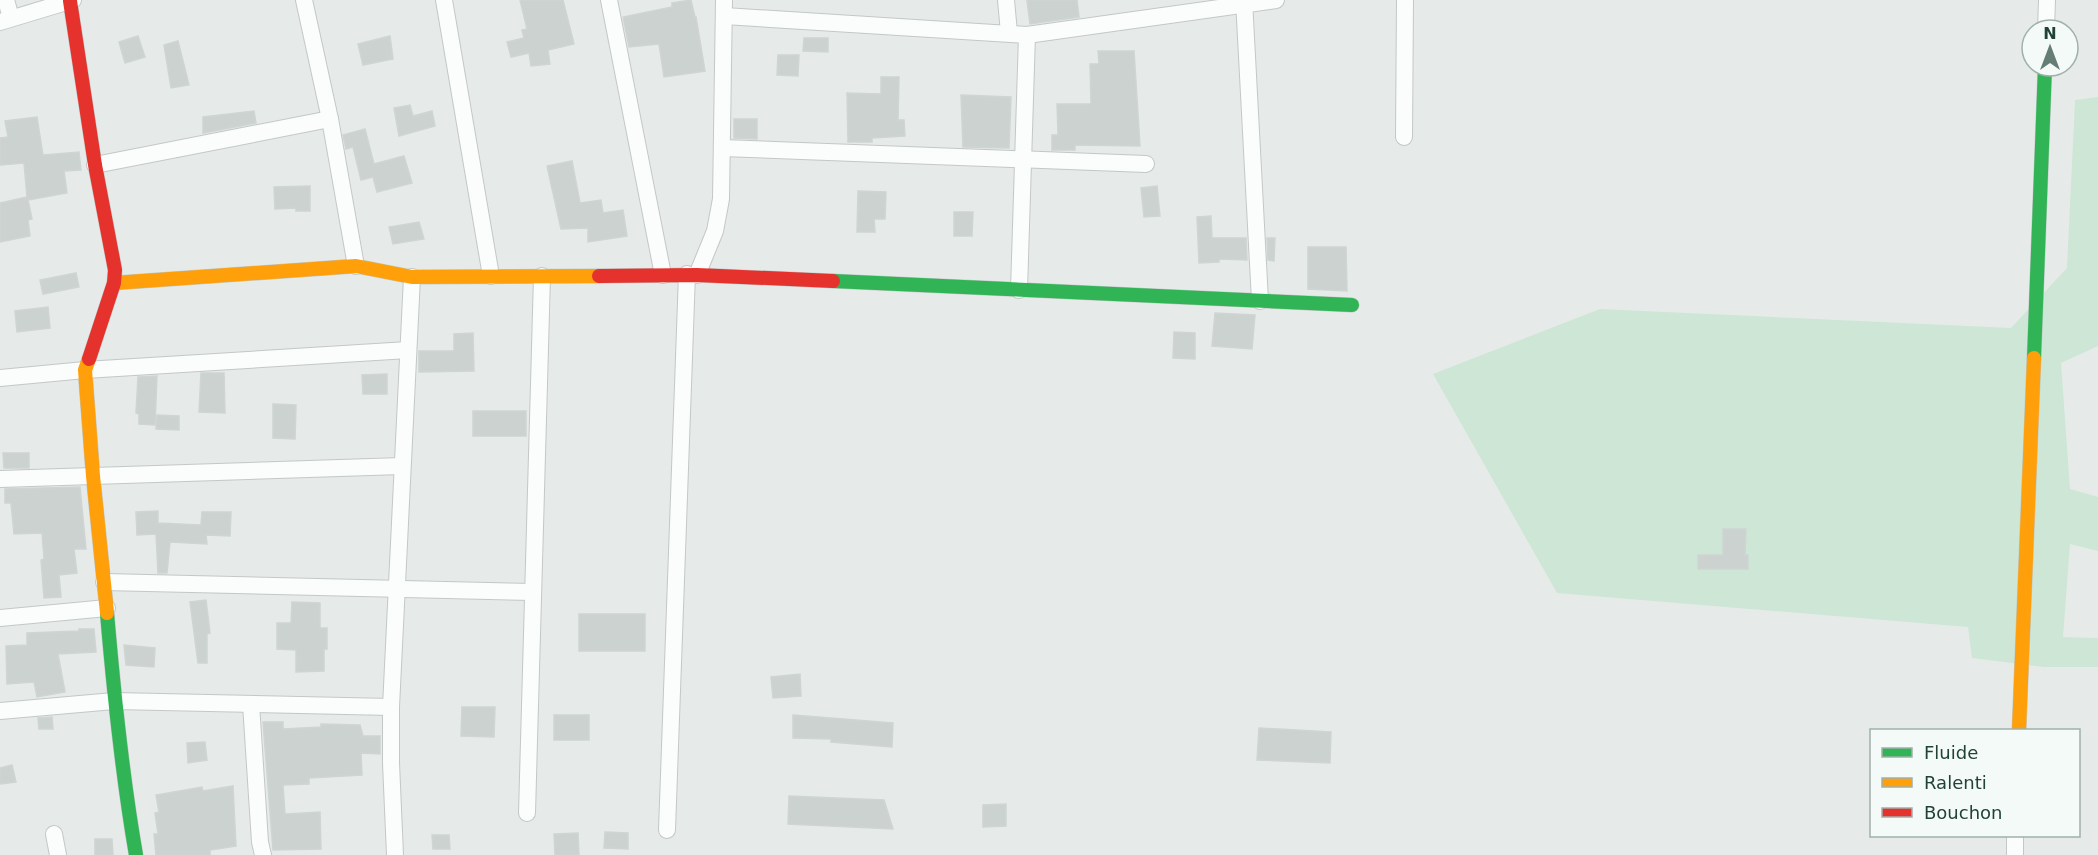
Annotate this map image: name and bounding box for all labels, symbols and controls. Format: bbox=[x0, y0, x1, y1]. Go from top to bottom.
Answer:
north arrow bbox=[2020, 18, 2080, 78]
text: N bbox=[2043, 24, 2057, 43]
legend bbox=[1870, 729, 2080, 837]
text: Fluide bbox=[1924, 742, 1978, 763]
text: Ralenti bbox=[1924, 772, 1987, 793]
text: Bouchon bbox=[1924, 802, 2003, 823]

